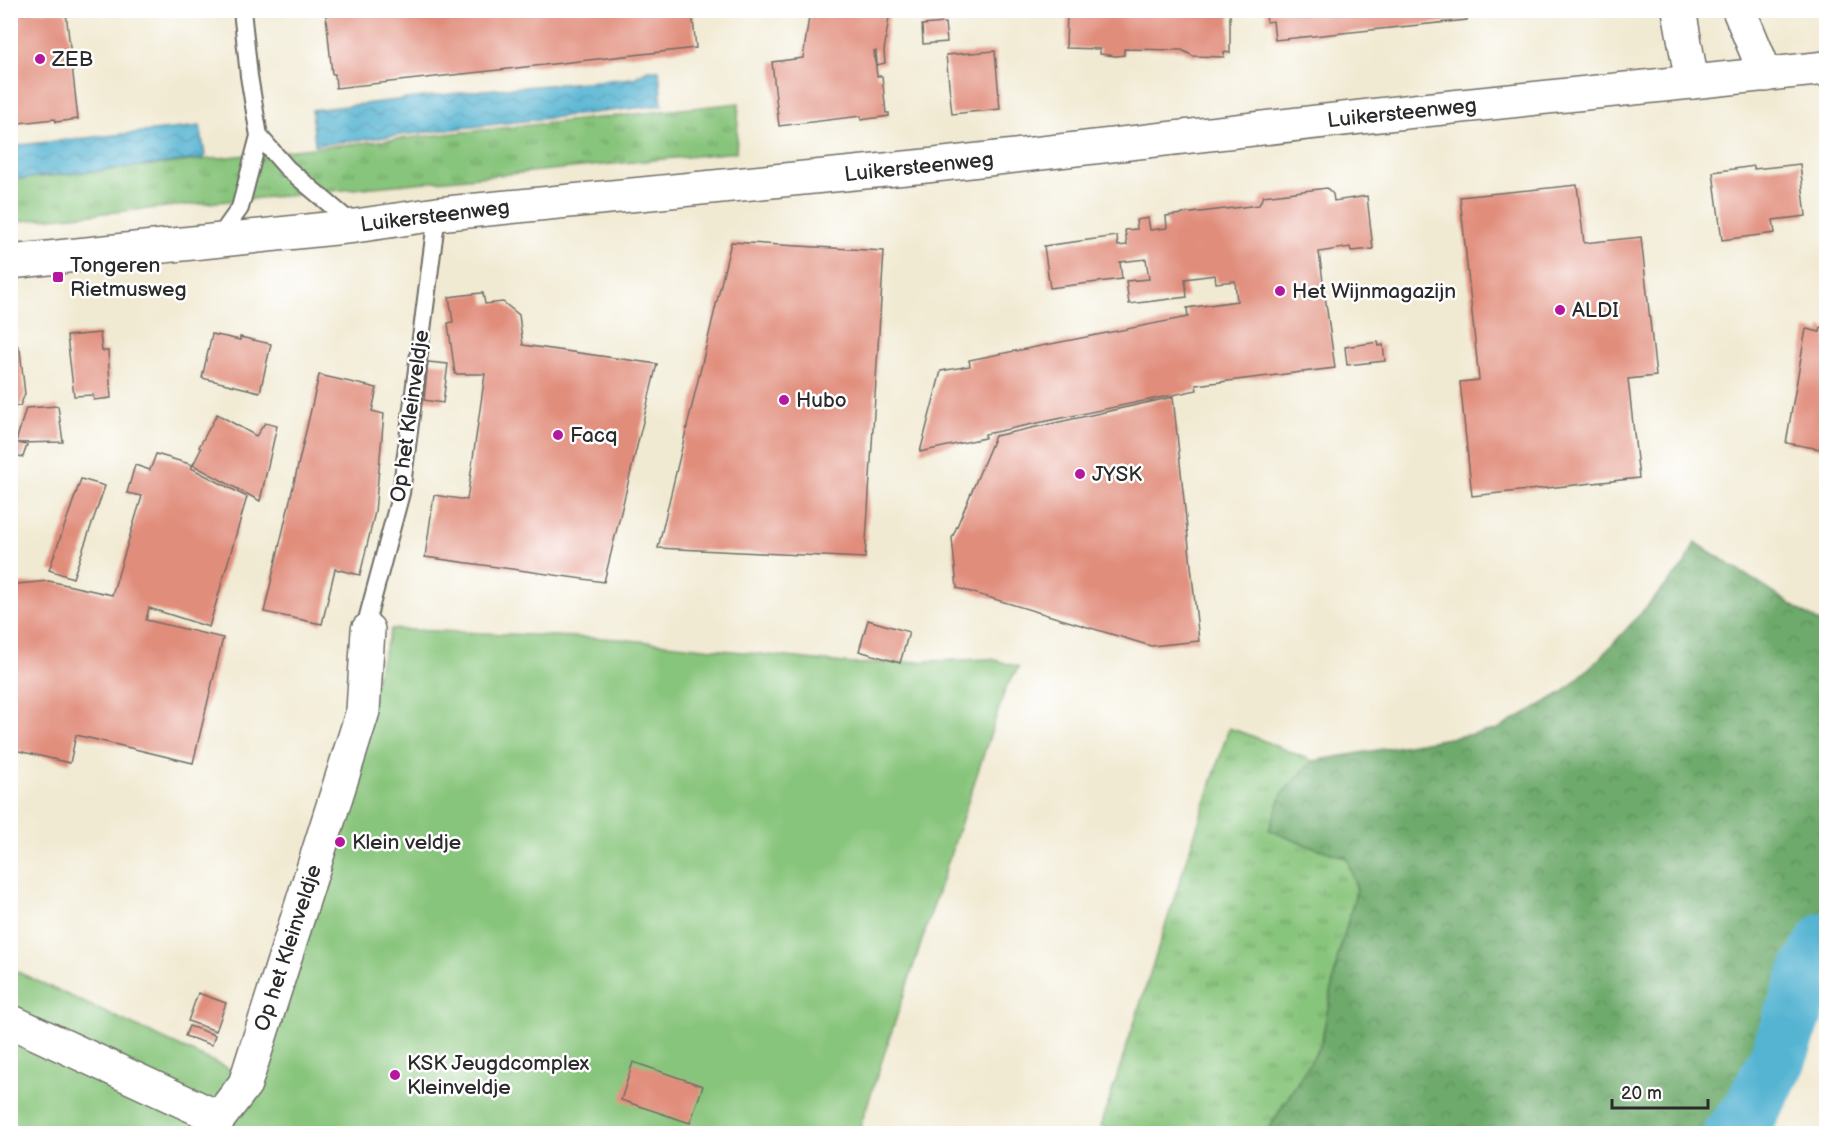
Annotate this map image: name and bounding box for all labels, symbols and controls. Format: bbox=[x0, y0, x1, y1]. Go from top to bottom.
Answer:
place label: ZEB bbox=[51, 47, 93, 72]
marker: ZEB bbox=[33, 52, 47, 66]
street label: Luikersteenweg bbox=[1326, 93, 1478, 133]
street label: Luikersteenweg bbox=[843, 147, 995, 187]
street label: Luikersteenweg bbox=[359, 194, 511, 238]
place label: Tongeren Rietmusweg bbox=[70, 253, 187, 302]
marker: Tongeren Rietmusweg bbox=[51, 270, 65, 284]
place label: Het Wijnmagazijn bbox=[1292, 279, 1456, 304]
marker: Het Wijnmagazijn bbox=[1273, 284, 1287, 298]
place label: ALDI bbox=[1572, 298, 1619, 323]
marker: ALDI bbox=[1553, 303, 1567, 317]
street label: Op het Kleinveldje bbox=[386, 328, 434, 504]
place label: Hubo bbox=[796, 388, 847, 413]
marker: Hubo bbox=[777, 393, 791, 407]
place label: Facq bbox=[570, 423, 617, 448]
marker: Facq bbox=[551, 428, 565, 442]
place label: JYSK bbox=[1092, 462, 1142, 487]
marker: JYSK bbox=[1073, 467, 1087, 481]
place label: Klein veldje bbox=[352, 830, 461, 855]
marker: Klein veldje bbox=[333, 835, 347, 849]
street label: Op het Kleinveldje bbox=[249, 862, 327, 1034]
place label: KSK Jeugdcomplex Kleinveldje bbox=[407, 1051, 590, 1100]
marker: KSK Jeugdcomplex Kleinveldje bbox=[388, 1068, 402, 1082]
scale bar bbox=[1612, 1072, 1708, 1110]
text: 20 m bbox=[1621, 1083, 1662, 1104]

